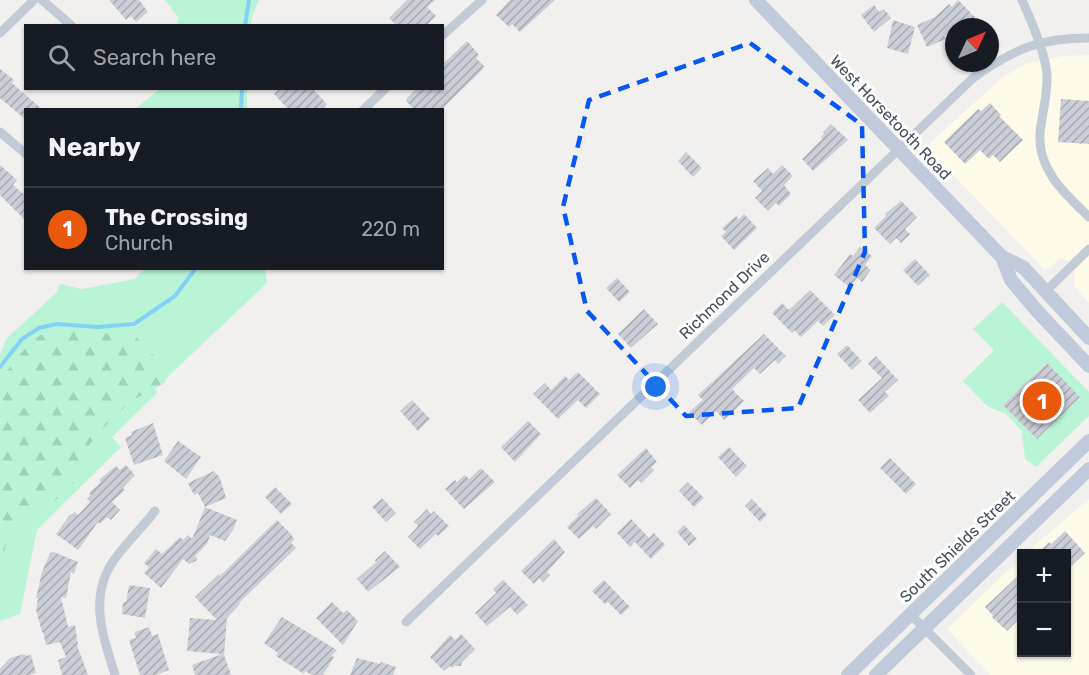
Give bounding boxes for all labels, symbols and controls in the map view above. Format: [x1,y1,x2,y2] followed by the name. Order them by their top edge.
[945,18,999,72] north arrow
[24,24,444,90] search box
[45,41,78,74] icon: search
[93,44,216,71] text: Search here
[826,51,955,184] street label: West Horsetooth Road
[48,132,141,163] text: Nearby
[105,204,248,231] text: The Crossing
[63,217,72,241] text: 1
[361,217,420,241] text: 220 m
[105,231,173,255] text: Church
[675,248,773,343] street label: Richmond Drive
[641,372,670,401] your location
[1022,378,1062,424] pin: 1
[896,486,1019,606] street label: South Shields Street
[1017,549,1071,657] map controls
[1017,549,1071,603] button: +
[1017,603,1071,657] button: −

